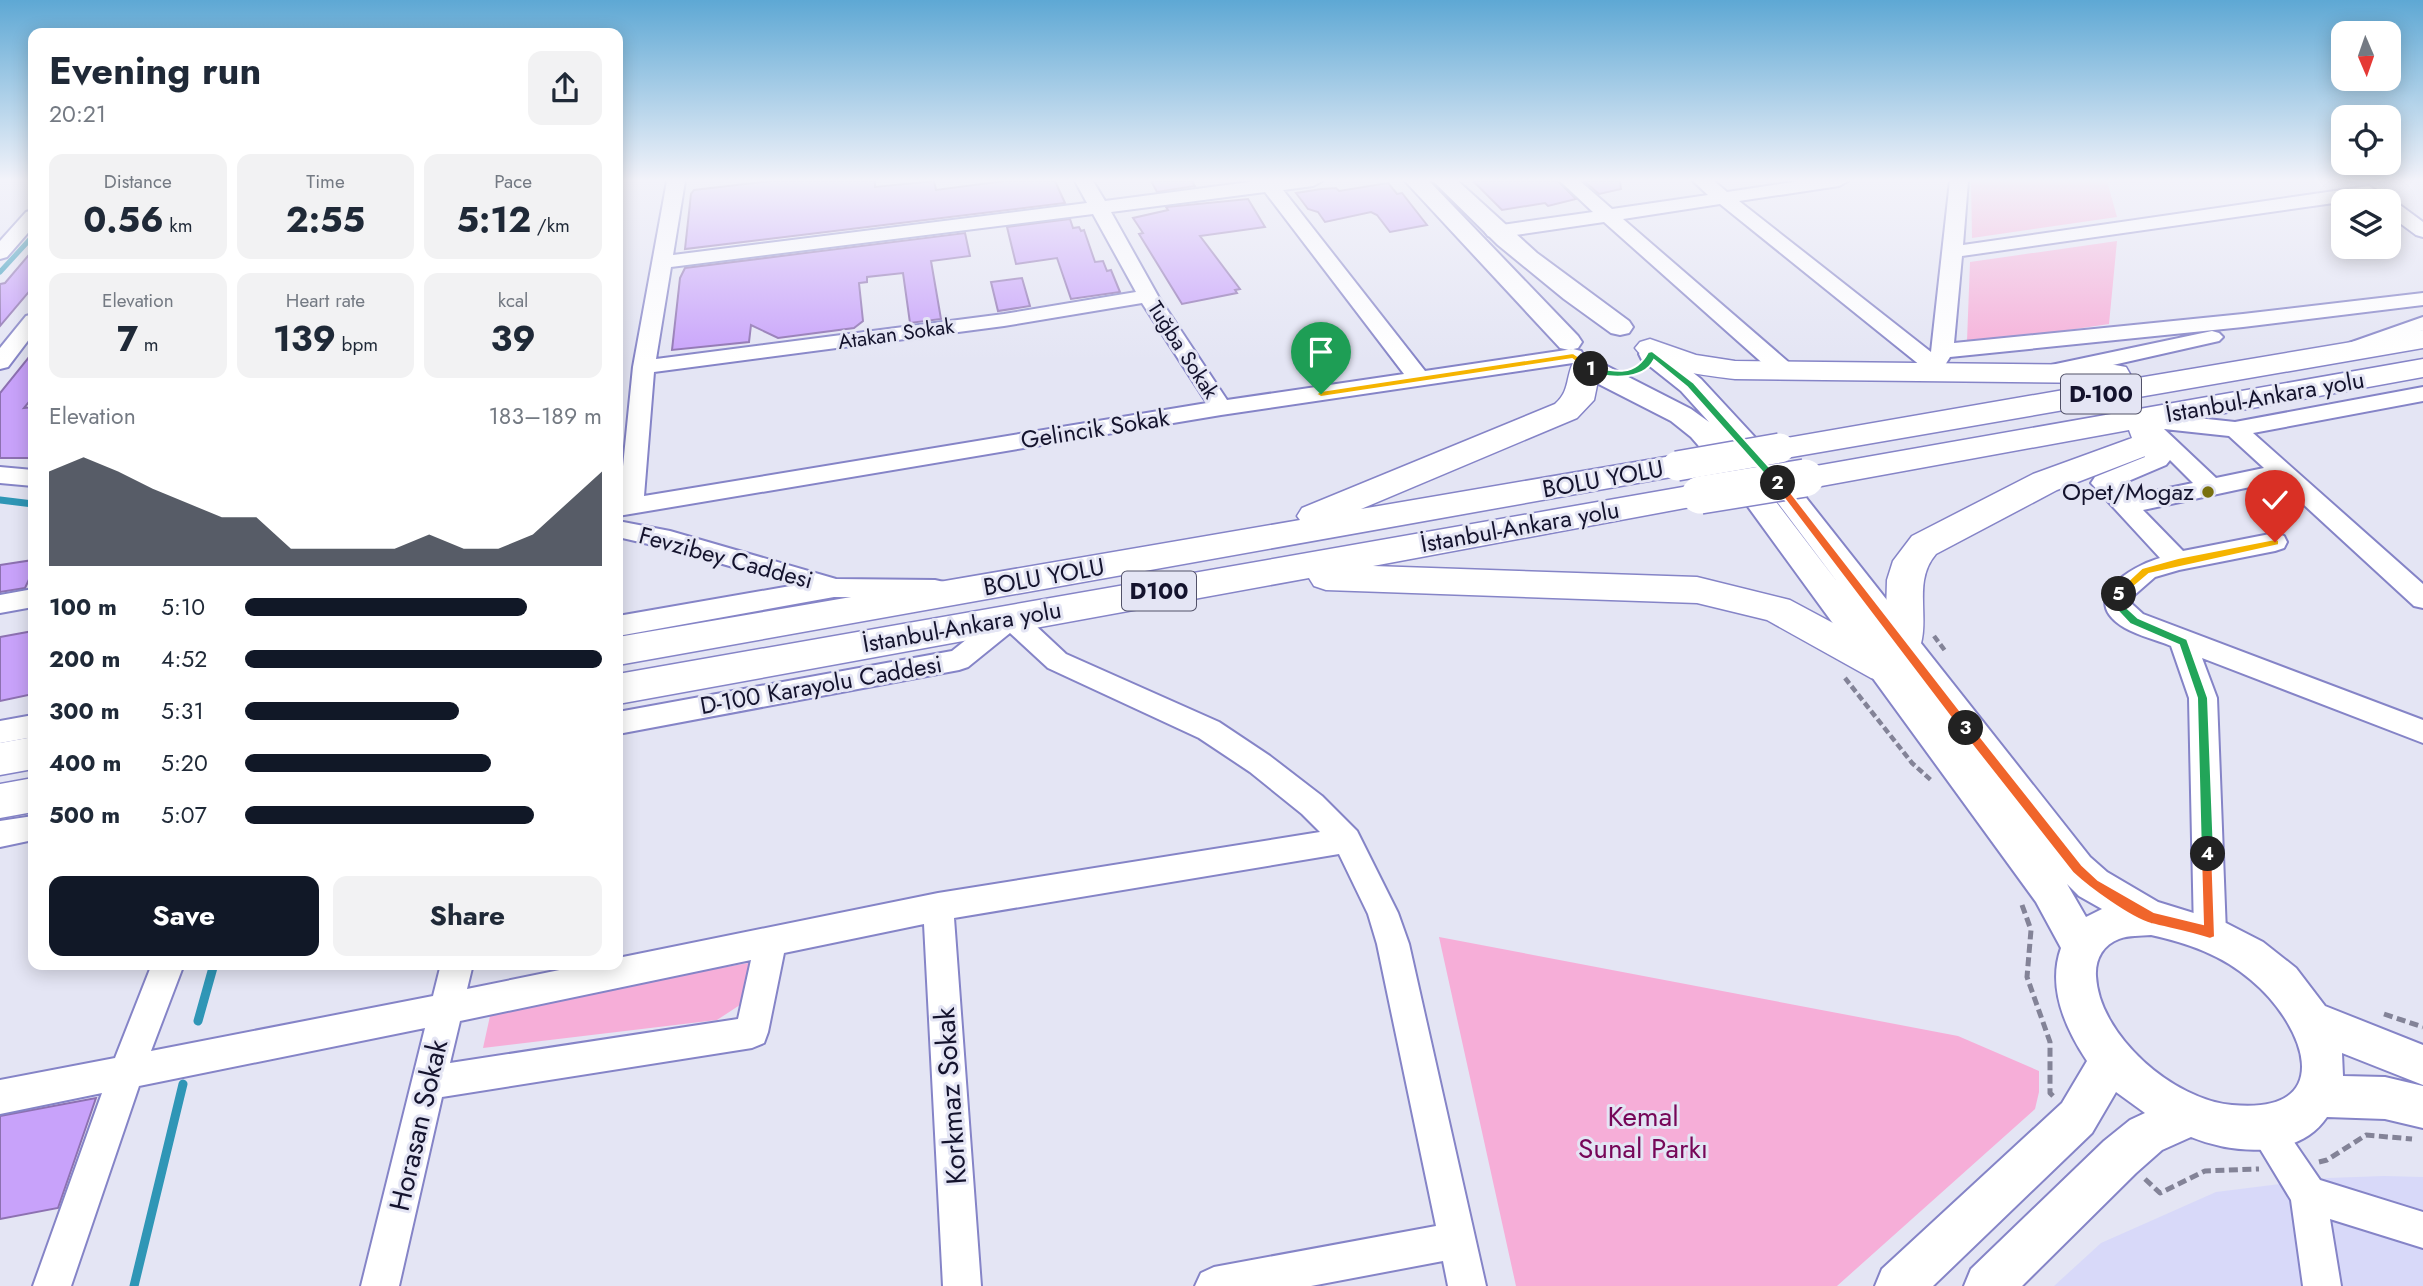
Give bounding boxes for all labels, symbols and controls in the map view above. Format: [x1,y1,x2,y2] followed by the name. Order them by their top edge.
[2331,21,2401,91] north arrow
[2331,21,2401,259] map controls
[49,43,261,98] text: Evening run
[528,51,602,125] button: share
[49,97,106,131] text: 20:21
[2331,105,2401,175] button: locate
[104,168,172,195] text: Distance
[306,168,345,195] text: Time
[494,168,532,195] text: Pace
[2331,189,2401,259] button: layers
[83,195,164,245] text: 0.56
[286,195,365,245] text: 2:55
[457,195,531,245] text: 5:12
[164,212,192,239] text: km
[531,212,570,239] text: /km
[102,287,174,314] text: Elevation
[286,287,365,314] text: Heart rate
[498,287,529,314] text: kcal
[1140,295,1226,405] street label: Tuğba Sokak
[836,311,957,357] street label: Atakan Sokak
[117,314,138,364] text: 7
[273,314,336,364] text: 139
[491,314,536,364] text: 39
[1291,322,1351,394] pin
[138,331,159,358] text: m
[336,331,378,358] text: bpm
[1302,333,1340,371] icon: arrive
[1574,352,1608,386] pin: 1
[1586,355,1595,382] text: 1
[2163,362,2367,431] street label: İstanbul-Ankara yolu
[2061,374,2141,414] road number: D-100
[49,399,136,433] text: Elevation
[489,399,602,433] text: 183–189 m
[1018,399,1172,458] street label: Gelincik Sokak
[1540,451,1666,506] street label: BOLU YOLU
[1760,466,1796,500] pin: 2
[1771,469,1784,496] text: 2
[2245,470,2305,542] pin
[2062,474,2194,509] place label: Opet/Mogaz
[2256,481,2294,519] icon: check
[2200,484,2216,500] marker: Opet/Mogaz
[1418,492,1622,561] street label: İstanbul-Ankara yolu
[635,517,817,598] street label: Fevzibey Caddesi
[981,549,1107,604] street label: BOLU YOLU
[1122,572,1196,610] road number: D100
[2102,576,2136,612] pin: 5
[2112,580,2125,607] text: 5
[49,590,117,624] text: 100 m
[161,590,205,624] text: 5:10
[860,592,1064,661] street label: İstanbul-Ankara yolu
[49,642,120,676] text: 200 m
[161,642,207,676] text: 4:52
[697,646,945,723] street label: D-100 Karayolu Caddesi
[49,694,120,728] text: 300 m
[161,694,204,728] text: 5:31
[1948,710,1983,746] pin: 3
[1960,714,1971,741] text: 3
[49,746,121,780] text: 400 m
[161,746,208,780] text: 5:20
[49,798,120,832] text: 500 m
[161,798,207,832] text: 5:07
[2190,836,2226,872] pin: 4
[2201,840,2214,867] text: 4
[49,876,319,956] button: Save
[333,876,602,956] button: Share
[924,1005,977,1186] street label: Korkmaz Sokak
[379,1035,458,1215] street label: Horasan Sokak
[1578,1096,1708,1169] park label: Kemal Sunal Parkı

